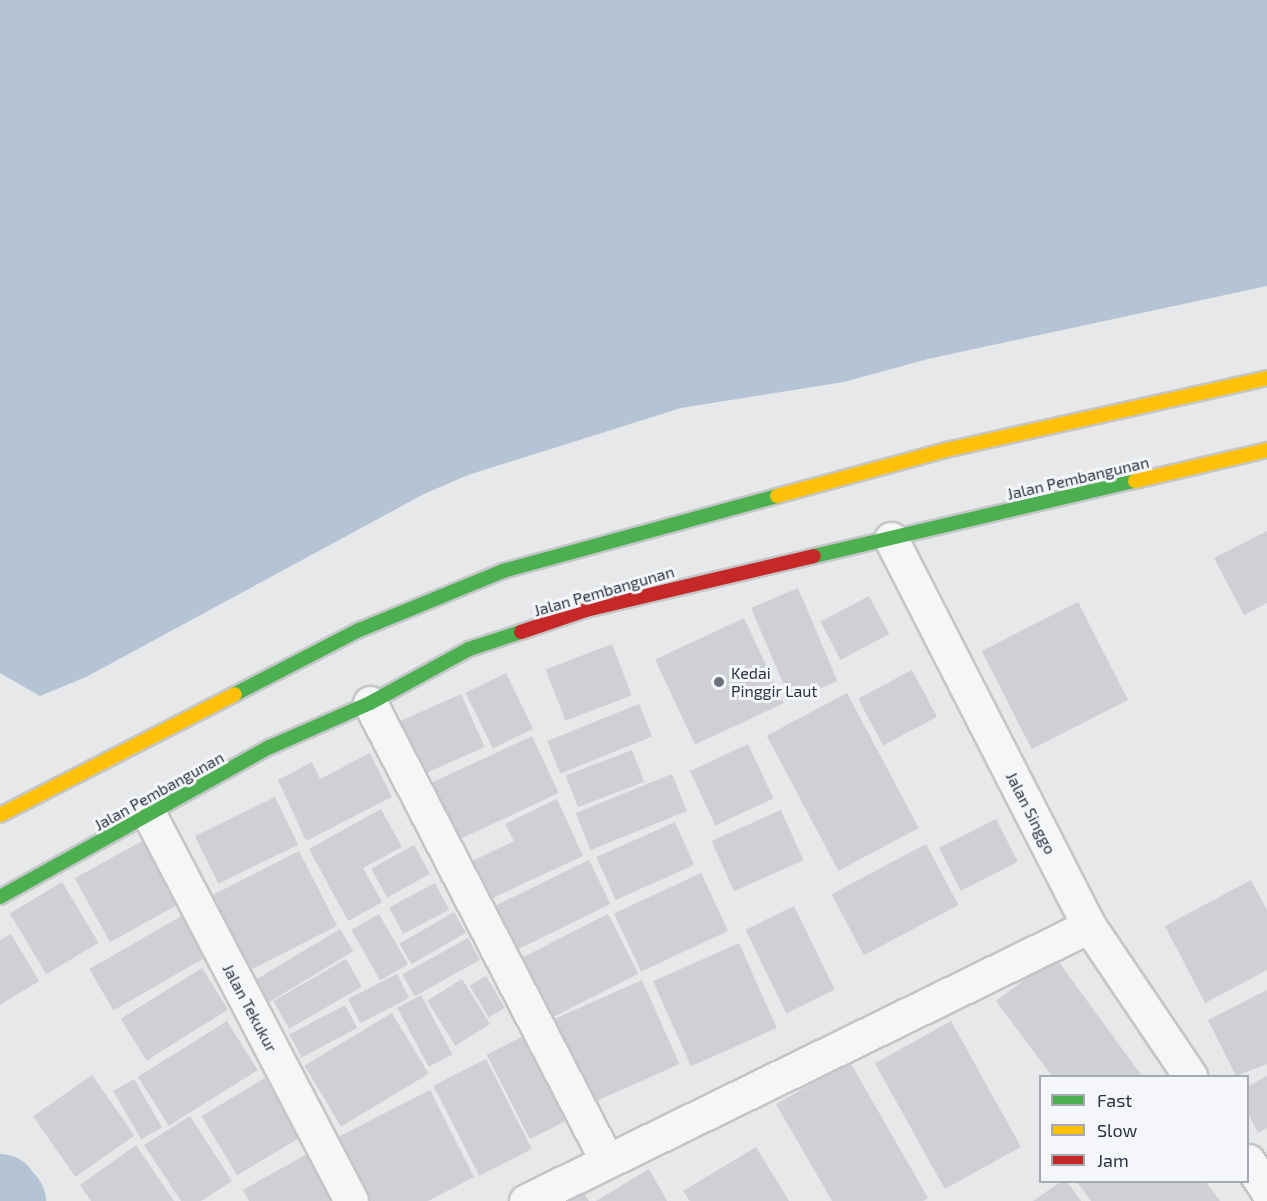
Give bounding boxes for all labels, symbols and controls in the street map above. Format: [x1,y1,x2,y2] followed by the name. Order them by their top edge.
[1005,452,1151,504] street label: Jalan Pembangunan
[532,562,676,620] street label: Jalan Pembangunan
[731,663,818,701] place label: Kedai Pinggir Laut
[712,675,726,689] marker: Kedai Pinggir Laut
[91,747,227,835] street label: Jalan Pembangunan
[1002,769,1060,857] street label: Jalan Singgo
[219,960,281,1056] street label: Jalan Tekukur
[1039,1075,1249,1183] legend
[1097,1089,1132,1111] text: Fast
[1097,1119,1137,1141] text: Slow
[1097,1149,1129,1171] text: Jam

